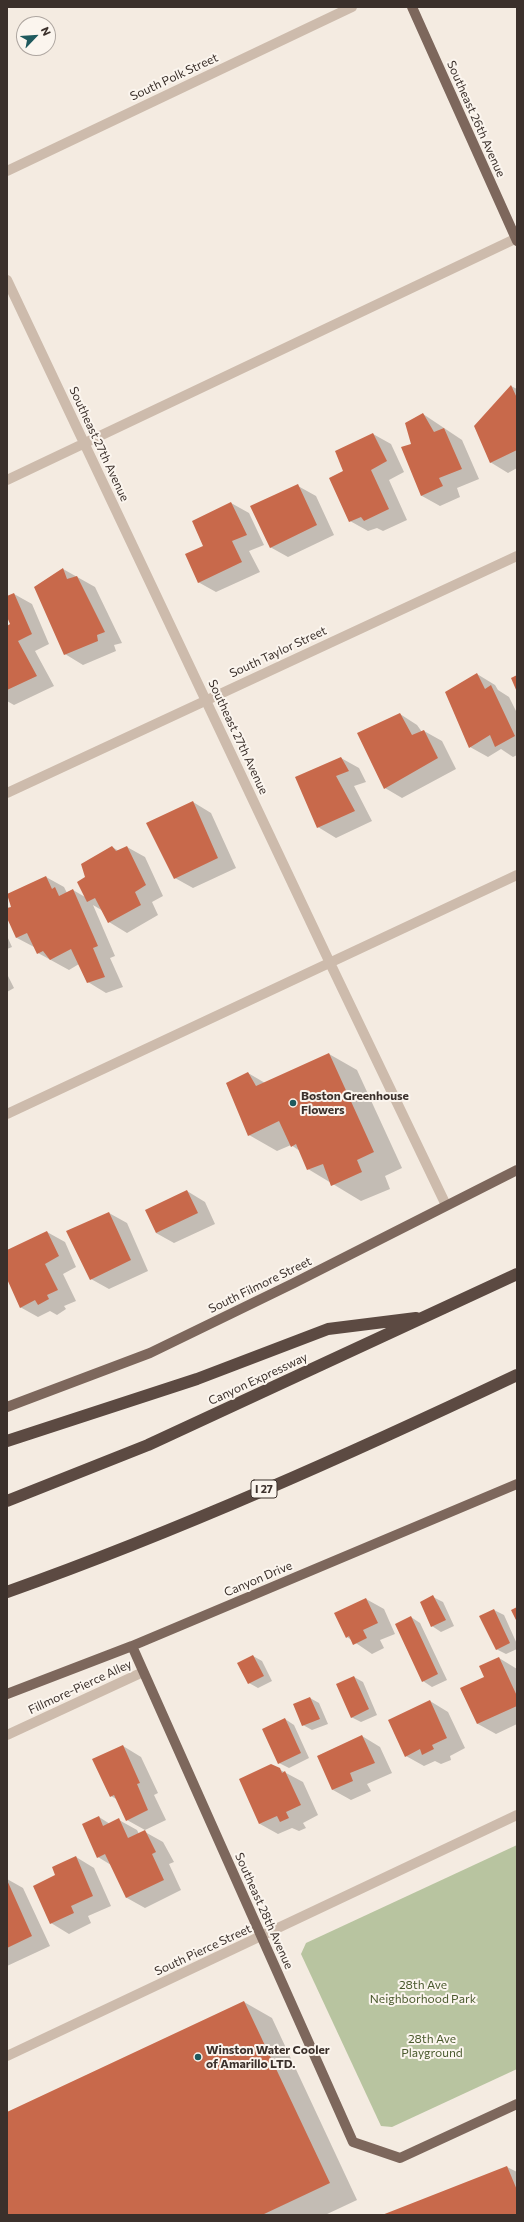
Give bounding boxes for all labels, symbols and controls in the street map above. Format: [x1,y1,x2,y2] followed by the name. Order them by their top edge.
[16,16,56,56] north arrow
[39,25,54,38] text: N
[128,50,220,104] street label: South Polk Street
[444,59,508,179] street label: Southeast 26th Avenue
[66,384,132,504] street label: Southeast 27th Avenue
[227,623,329,681] street label: South Taylor Street
[205,677,271,797] street label: Southeast 27th Avenue
[301,1089,409,1117] place label: Boston Greenhouse Flowers
[288,1098,298,1108] marker: Boston Greenhouse Flowers
[206,1254,314,1316] street label: South Filmore Street
[206,1350,310,1408] street label: Canyon Expressway
[251,1480,277,1498] road number: I 27
[222,1558,294,1600] street label: Canyon Drive
[26,1657,134,1717] street label: Fillmore-Pierce Alley
[232,1851,296,1971] street label: Southeast 28th Avenue
[152,1921,254,1979] street label: South Pierce Street
[370,1978,476,2006] park label: 28th Ave Neighborhood Park
[401,2032,463,2060] park label: 28th Ave Playground
[206,2043,330,2071] place label: Winston Water Cooler of Amarillo LTD.
[193,2052,203,2062] marker: Winston Water Cooler of Amarillo LTD.

